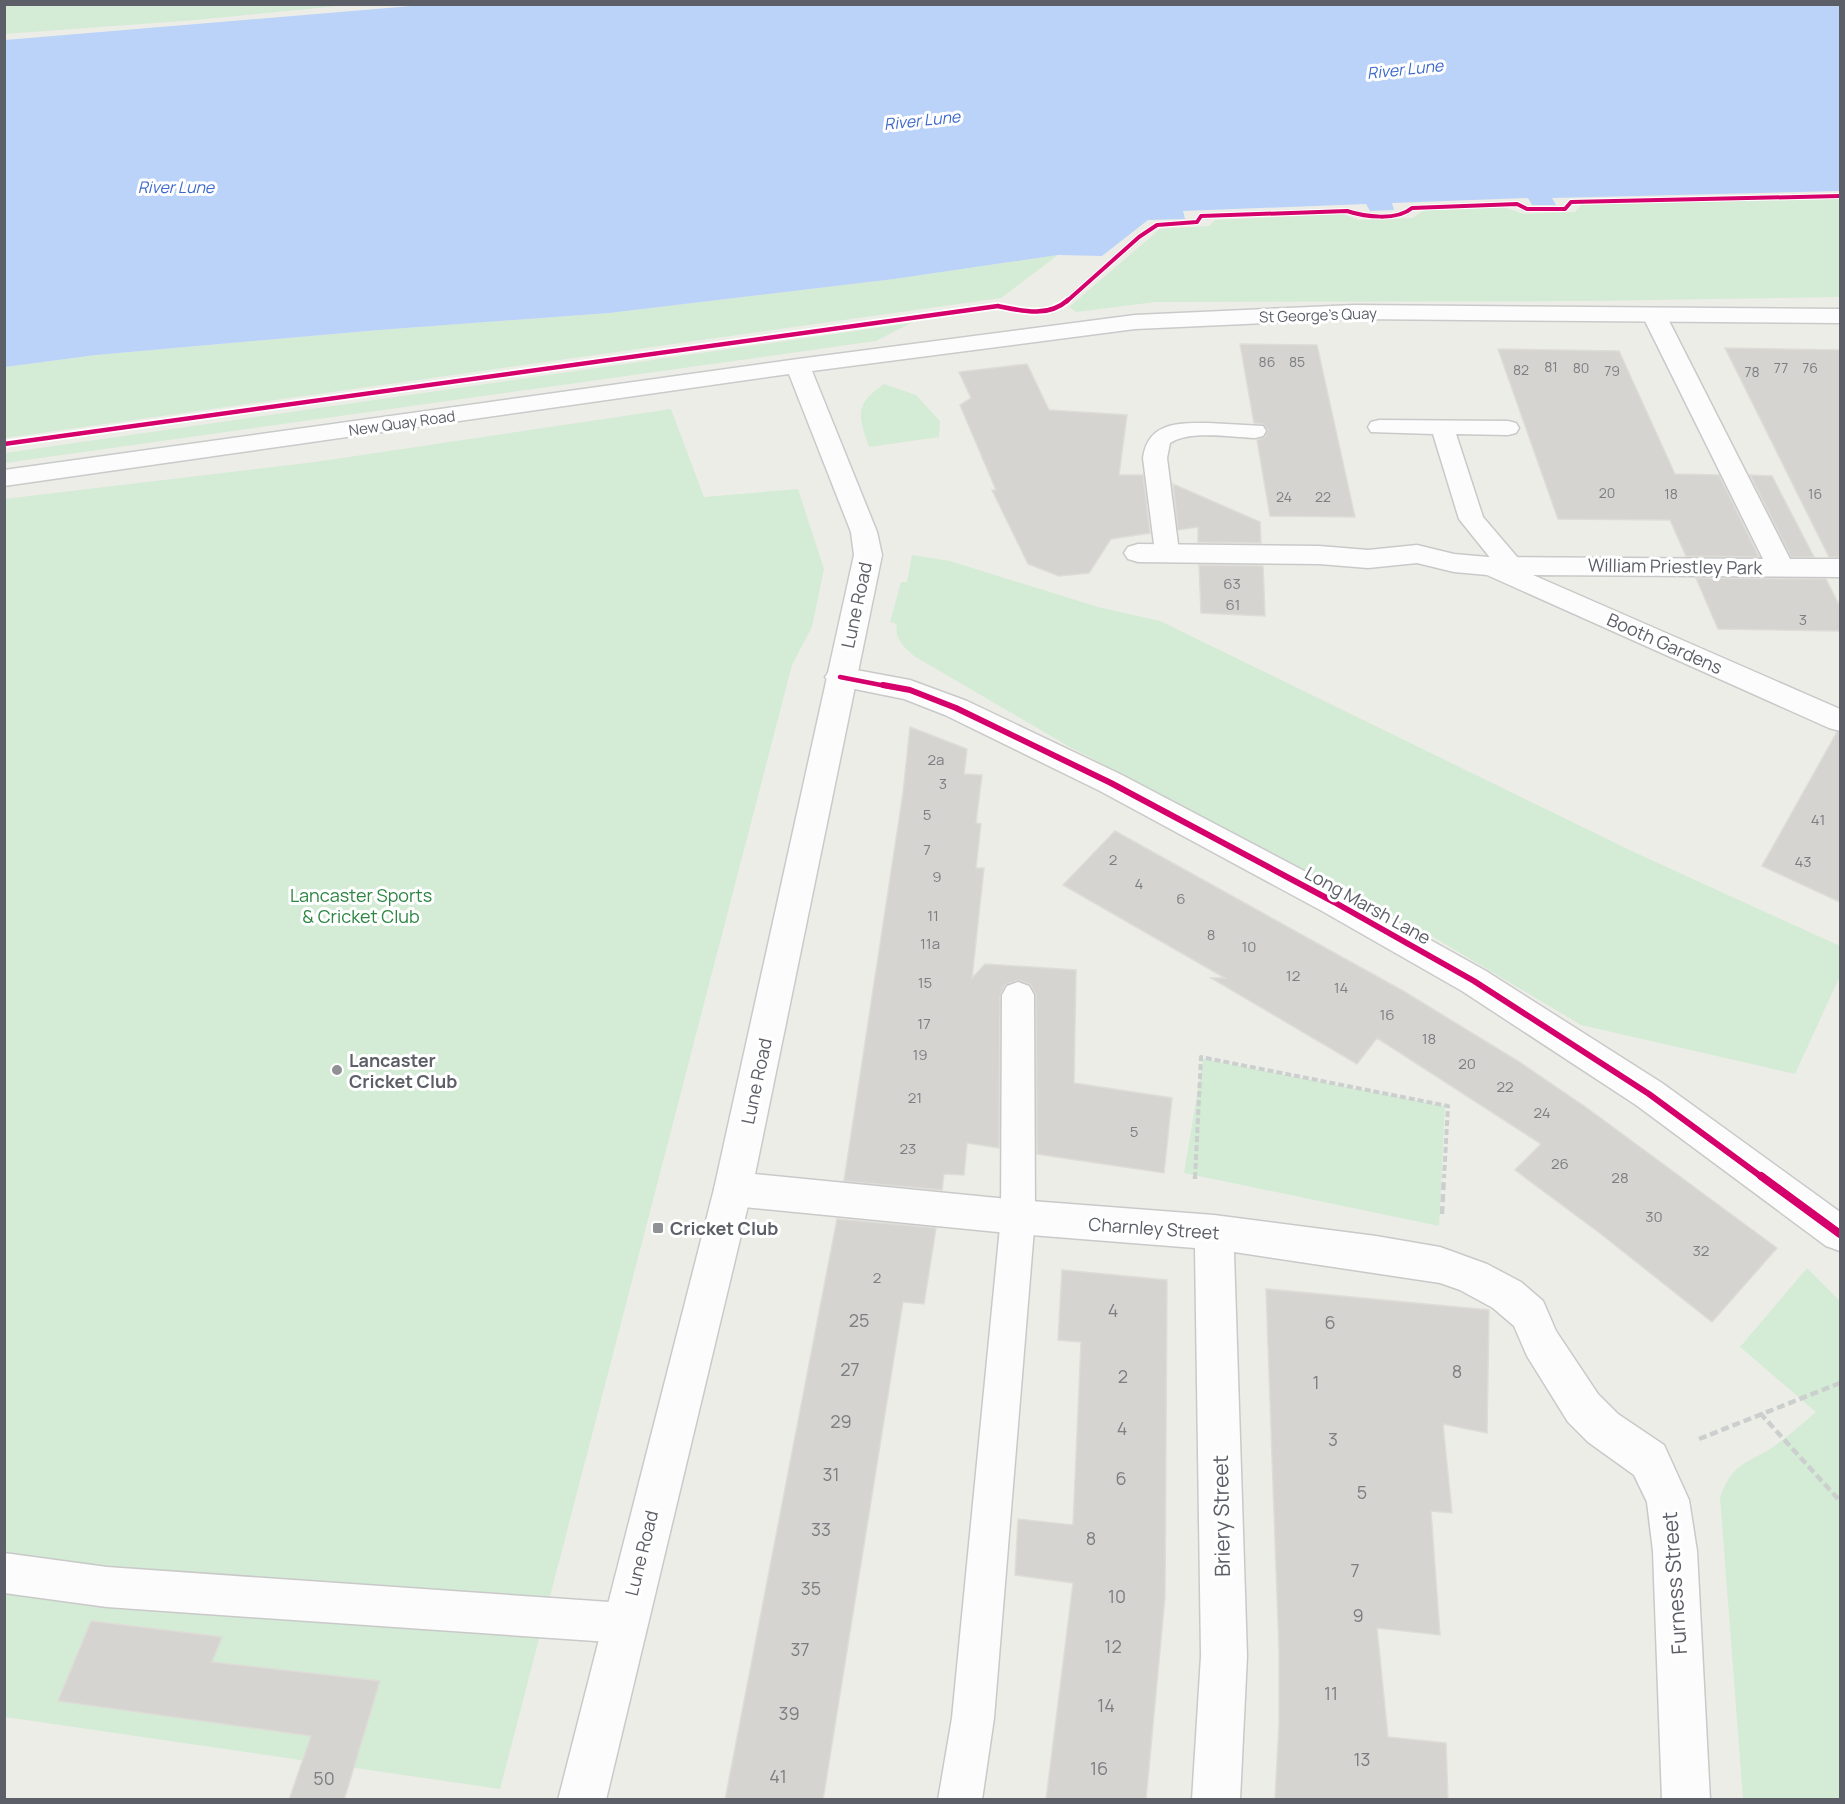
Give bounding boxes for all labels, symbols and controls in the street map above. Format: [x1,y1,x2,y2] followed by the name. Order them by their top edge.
[1366,54,1446,84] water label: River Lune
[883,105,963,135] water label: River Lune
[138,176,216,198] water label: River Lune
[1259,302,1377,328] street label: St George's Quay
[1259,352,1275,371] house number: 86
[1289,352,1305,371] house number: 85
[1544,357,1558,376] house number: 81
[1573,358,1589,377] house number: 80
[1774,358,1788,377] house number: 77
[1802,358,1818,377] house number: 76
[1513,360,1529,379] house number: 82
[1604,361,1620,380] house number: 79
[1744,362,1760,381] house number: 78
[347,405,457,441] street label: New Quay Road
[1599,483,1615,502] house number: 20
[1664,484,1678,503] house number: 18
[1808,484,1822,503] house number: 16
[1276,487,1292,506] house number: 24
[1315,487,1331,506] house number: 22
[1588,552,1763,580] street label: William Priestley Park
[835,560,877,650] street label: Lune Road
[1223,573,1241,594] house number: 63
[1226,594,1240,615] house number: 61
[1604,607,1726,679] street label: Booth Gardens
[1799,609,1807,630] house number: 3
[928,749,944,770] house number: 2a
[939,773,947,794] house number: 3
[923,804,931,825] house number: 5
[1811,809,1825,830] house number: 41
[923,839,931,860] house number: 7
[1109,849,1117,870] house number: 2
[1794,851,1812,872] house number: 43
[1301,861,1435,949] street label: Long Marsh Lane
[932,866,942,887] house number: 9
[1135,873,1144,894] house number: 4
[290,883,432,928] park label: Lancaster Sports & Cricket Club
[1176,888,1186,909] house number: 6
[927,905,939,926] house number: 11
[1207,924,1215,945] house number: 8
[920,933,940,954] house number: 11a
[1242,936,1257,957] house number: 10
[1286,965,1300,986] house number: 12
[918,972,932,993] house number: 15
[1334,977,1348,998] house number: 14
[1379,1004,1395,1025] house number: 16
[917,1013,931,1034] house number: 17
[1422,1028,1436,1049] house number: 18
[735,1036,777,1126] street label: Lune Road
[912,1044,928,1065] house number: 19
[349,1048,457,1093] place label: Lancaster Cricket Club
[1458,1053,1476,1074] house number: 20
[330,1063,344,1077] marker: Lancaster Cricket Club
[1496,1076,1514,1097] house number: 22
[908,1087,922,1108] house number: 21
[1533,1102,1551,1123] house number: 24
[1130,1121,1138,1142] house number: 5
[900,1138,916,1159] house number: 23
[1551,1153,1569,1174] house number: 26
[1611,1167,1629,1188] house number: 28
[1645,1206,1663,1227] house number: 30
[1088,1211,1220,1245] street label: Charnley Street
[670,1216,778,1240] place label: Cricket Club
[651,1221,665,1235] marker: Cricket Club
[1693,1240,1709,1261] house number: 32
[873,1267,881,1288] house number: 2
[1108,1298,1118,1322] house number: 4
[849,1308,869,1332] house number: 25
[1324,1310,1336,1334] house number: 6
[840,1357,860,1381] house number: 27
[1452,1359,1462,1383] house number: 8
[1118,1364,1128,1388] house number: 2
[1312,1370,1320,1394] house number: 1
[830,1409,852,1433] house number: 29
[1117,1416,1127,1440] house number: 4
[1328,1427,1338,1451] house number: 3
[1206,1455,1236,1577] street label: Briery Street
[823,1462,839,1486] house number: 31
[1115,1466,1127,1490] house number: 6
[1357,1480,1367,1504] house number: 5
[619,1508,663,1598] street label: Lune Road
[1655,1511,1693,1655] street label: Furness Street
[811,1517,831,1541] house number: 33
[1086,1526,1096,1550] house number: 8
[1350,1558,1360,1582] house number: 7
[801,1576,821,1600] house number: 35
[1108,1584,1126,1608] house number: 10
[1352,1603,1364,1627] house number: 9
[1104,1634,1122,1658] house number: 12
[791,1637,810,1661] house number: 37
[1324,1681,1338,1705] house number: 11
[1097,1693,1115,1717] house number: 14
[778,1701,800,1725] house number: 39
[1354,1747,1370,1771] house number: 13
[1090,1756,1108,1780] house number: 16
[769,1764,787,1788] house number: 41
[313,1766,335,1790] house number: 50

